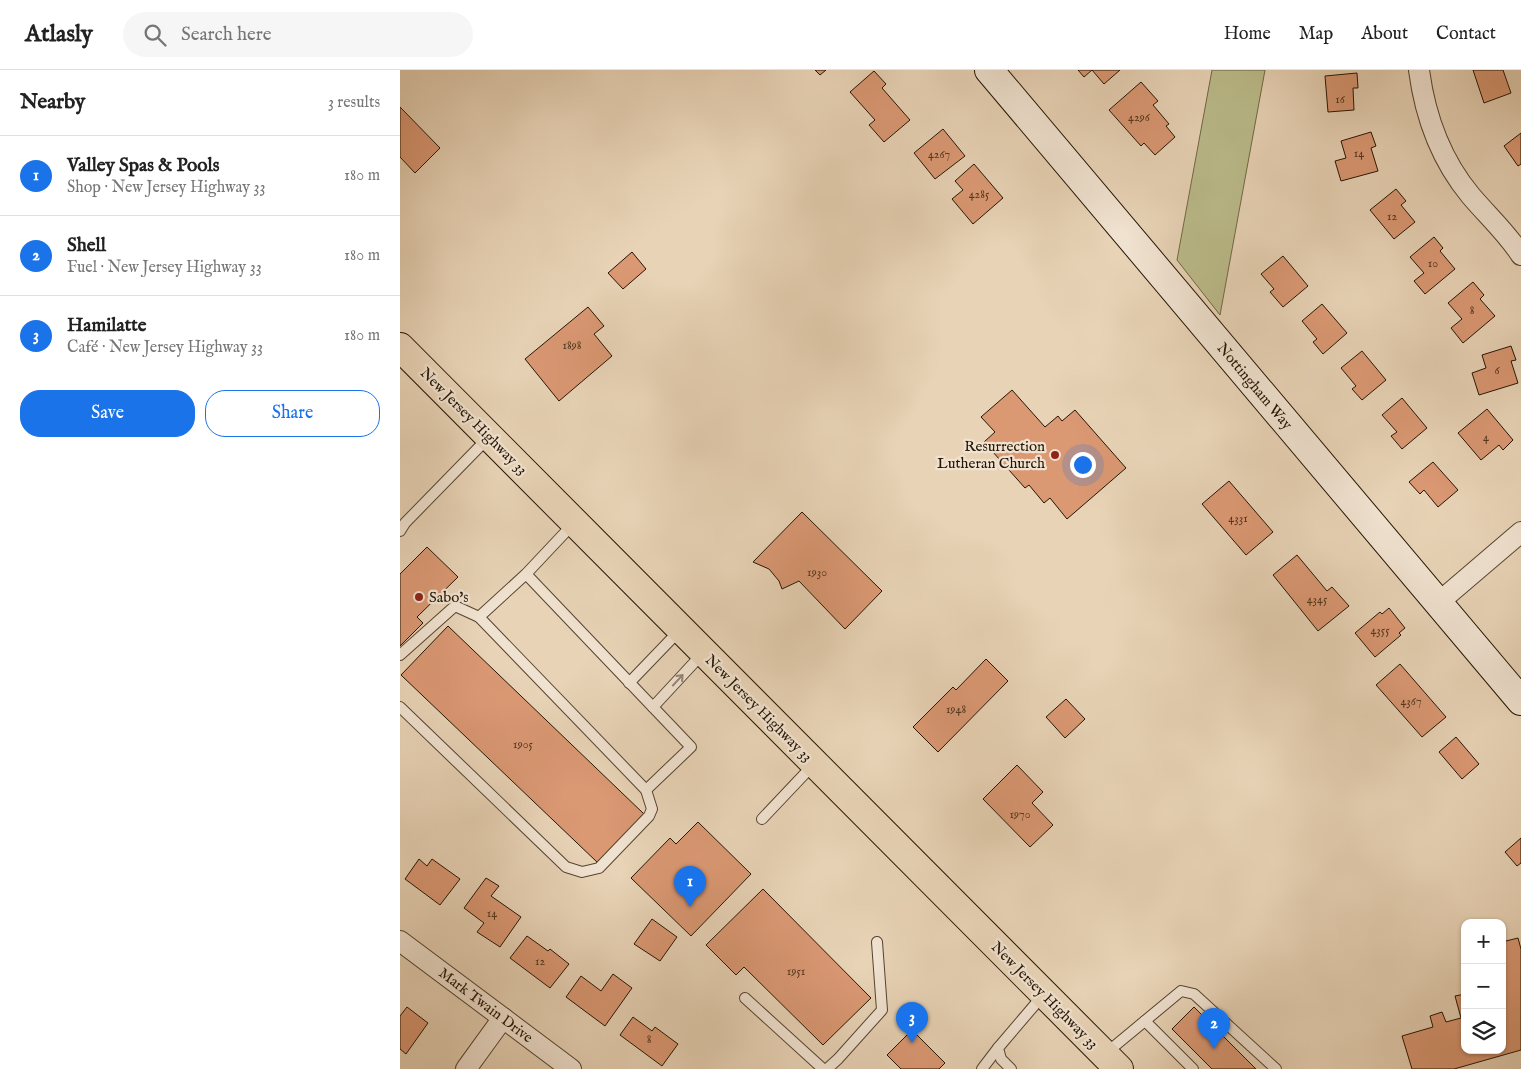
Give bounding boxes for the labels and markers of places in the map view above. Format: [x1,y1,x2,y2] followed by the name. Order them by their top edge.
[937,437,1045,473] place label: Resurrection Lutheran Church
[1049,449,1061,461] marker: Resurrection Lutheran Church
[429,588,469,607] place label: Sabo's
[413,591,425,603] marker: Sabo's
[674,866,706,907] pin: 1
[896,1002,928,1043] pin: 3
[1198,1008,1230,1049] pin: 2

